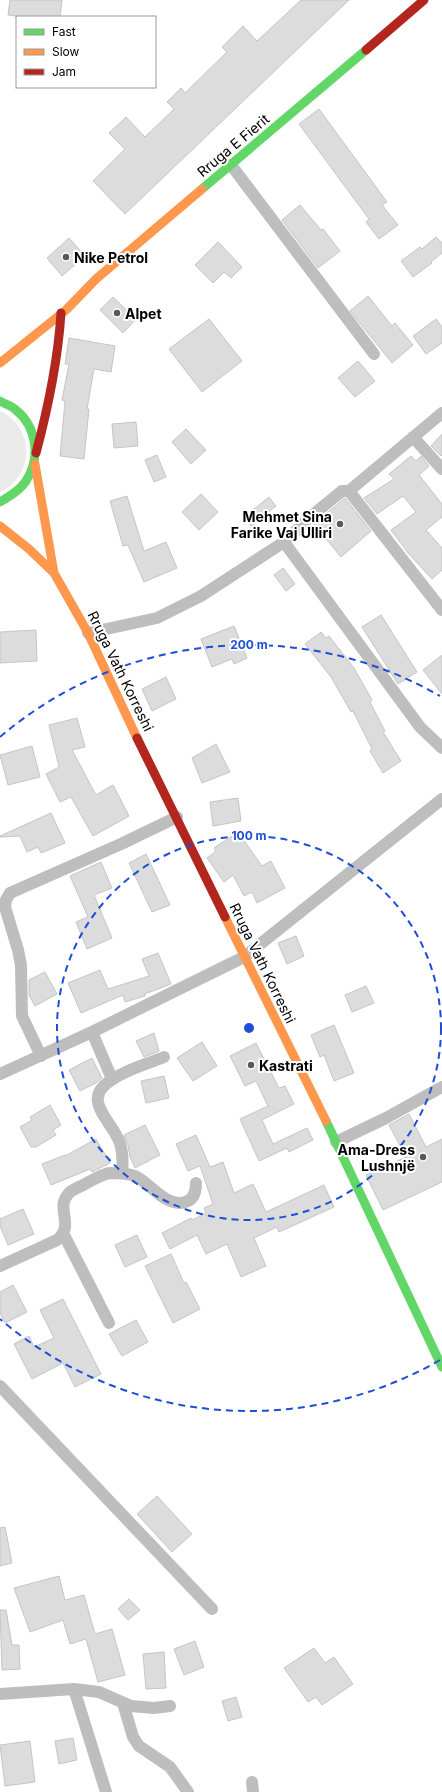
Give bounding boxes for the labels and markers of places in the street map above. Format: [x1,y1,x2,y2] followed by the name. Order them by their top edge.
[74,249,148,266] place label: Nike Petrol
[61,252,71,262] marker: Nike Petrol
[125,305,162,322] place label: Alpet
[112,308,122,318] marker: Alpet
[231,508,332,541] place label: Mehmet Sina Farike Vaj Ulliri
[335,519,345,529] marker: Mehmet Sina Farike Vaj Ulliri
[242,1021,256,1035] centre of rings
[259,1057,313,1074] place label: Kastrati
[246,1060,256,1070] marker: Kastrati
[338,1141,415,1174] place label: Ama-Dress Lushnjë
[418,1152,428,1162] marker: Ama-Dress Lushnjë

